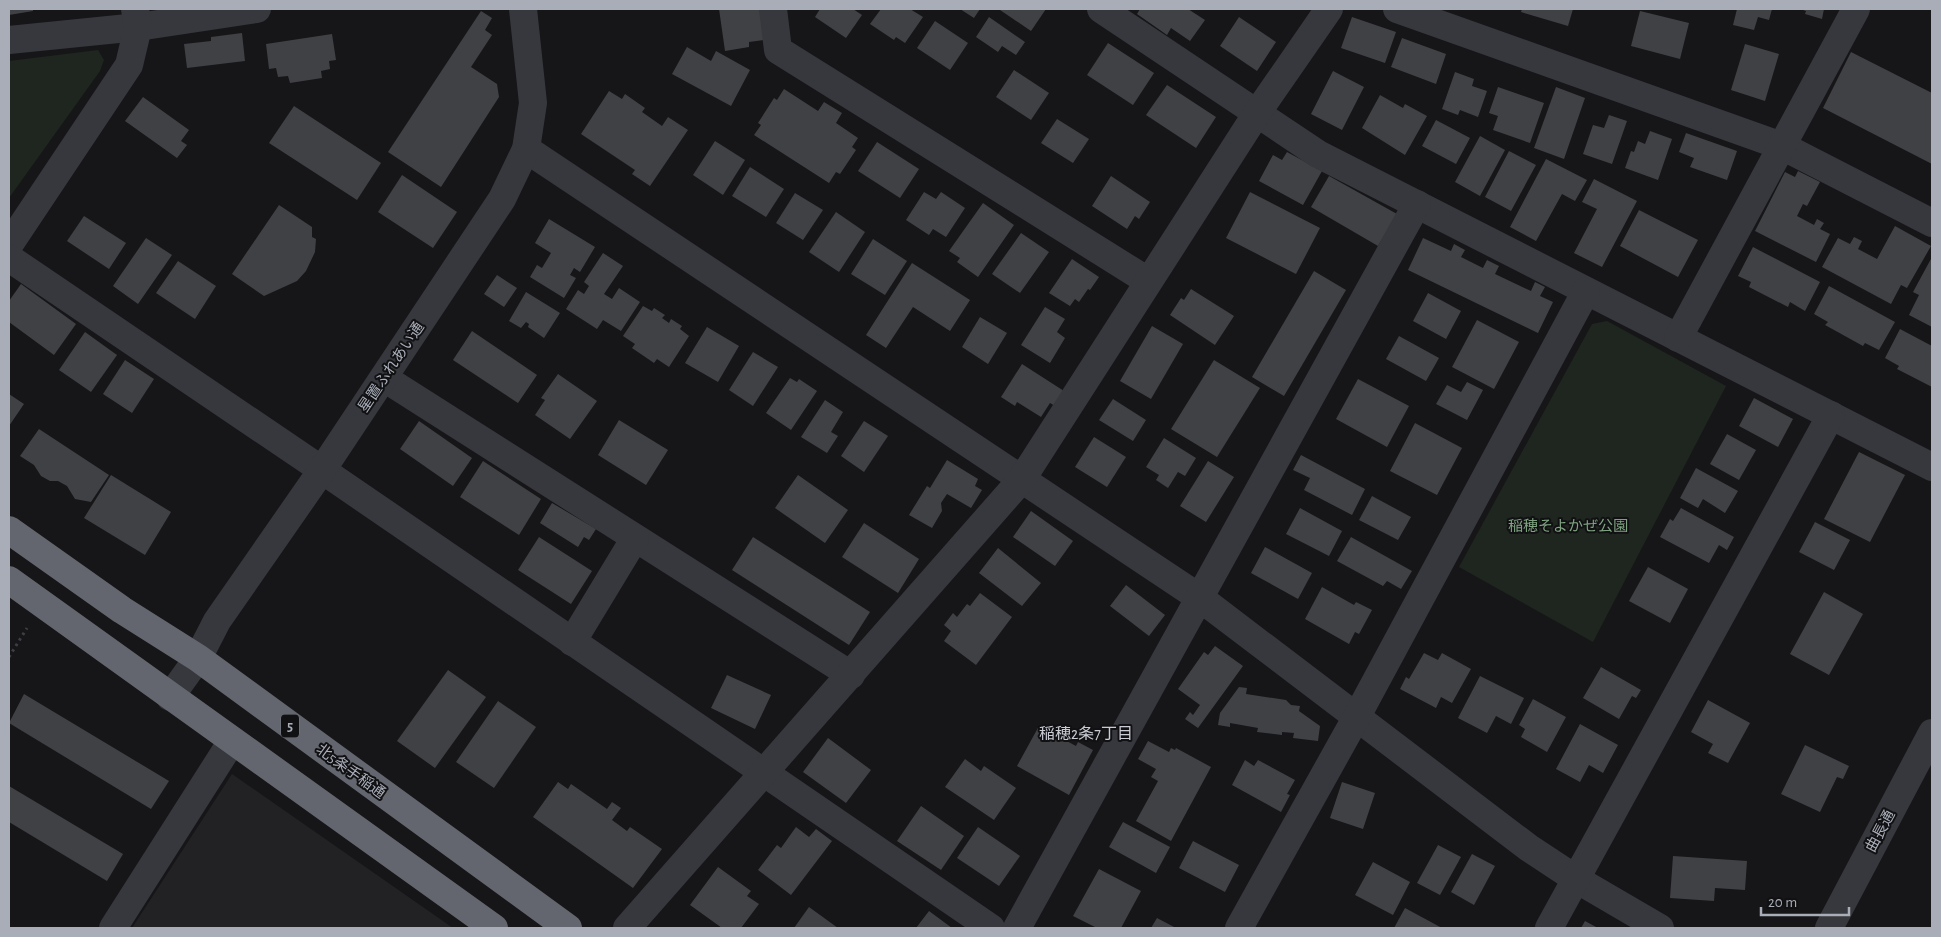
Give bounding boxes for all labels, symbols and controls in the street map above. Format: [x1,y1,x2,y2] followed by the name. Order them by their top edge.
[355,319,427,415] street label: 星置ふれあい通
[1508,518,1628,534] park label: 稲穂そよかぜ公園
[281,714,299,738] road number: 5
[1039,725,1133,742] district label: 稲穂2条7丁目
[313,740,389,801] street label: 北5条手稲通
[1862,807,1898,855] street label: 曲長通
[1761,884,1848,916] scale bar
[1768,895,1797,910] text: 20 m

